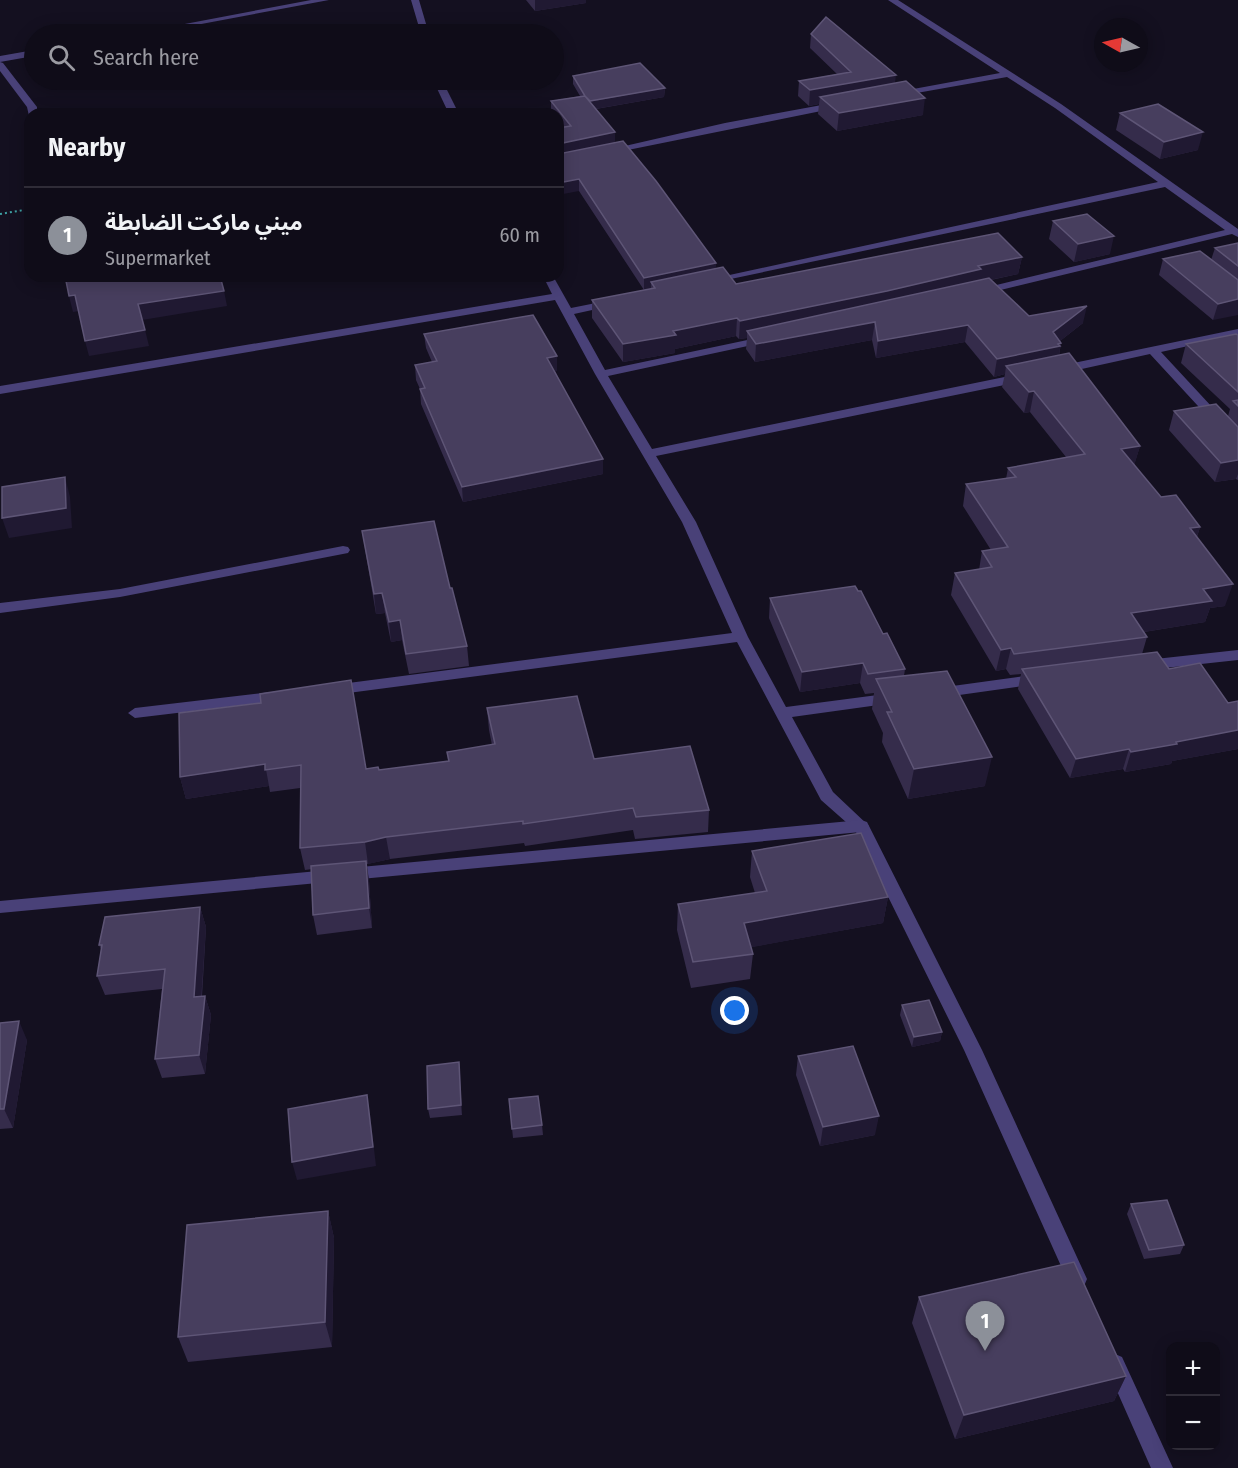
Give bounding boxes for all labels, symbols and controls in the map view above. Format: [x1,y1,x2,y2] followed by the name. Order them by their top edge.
[1094,18,1148,72] north arrow
[24,24,564,90] search box
[45,41,78,74] icon: search
[93,44,199,71] text: Search here
[48,132,125,163] text: Nearby
[105,209,303,236] text: ميني ماركت الضابطة
[63,223,72,247] text: 1
[500,223,540,247] text: 60 m
[105,246,211,270] text: Supermarket
[720,996,749,1025] your location
[966,1302,1004,1351] pin: 1
[1166,1342,1220,1450] map controls
[1166,1342,1220,1396] button: +
[1166,1396,1220,1450] button: −

